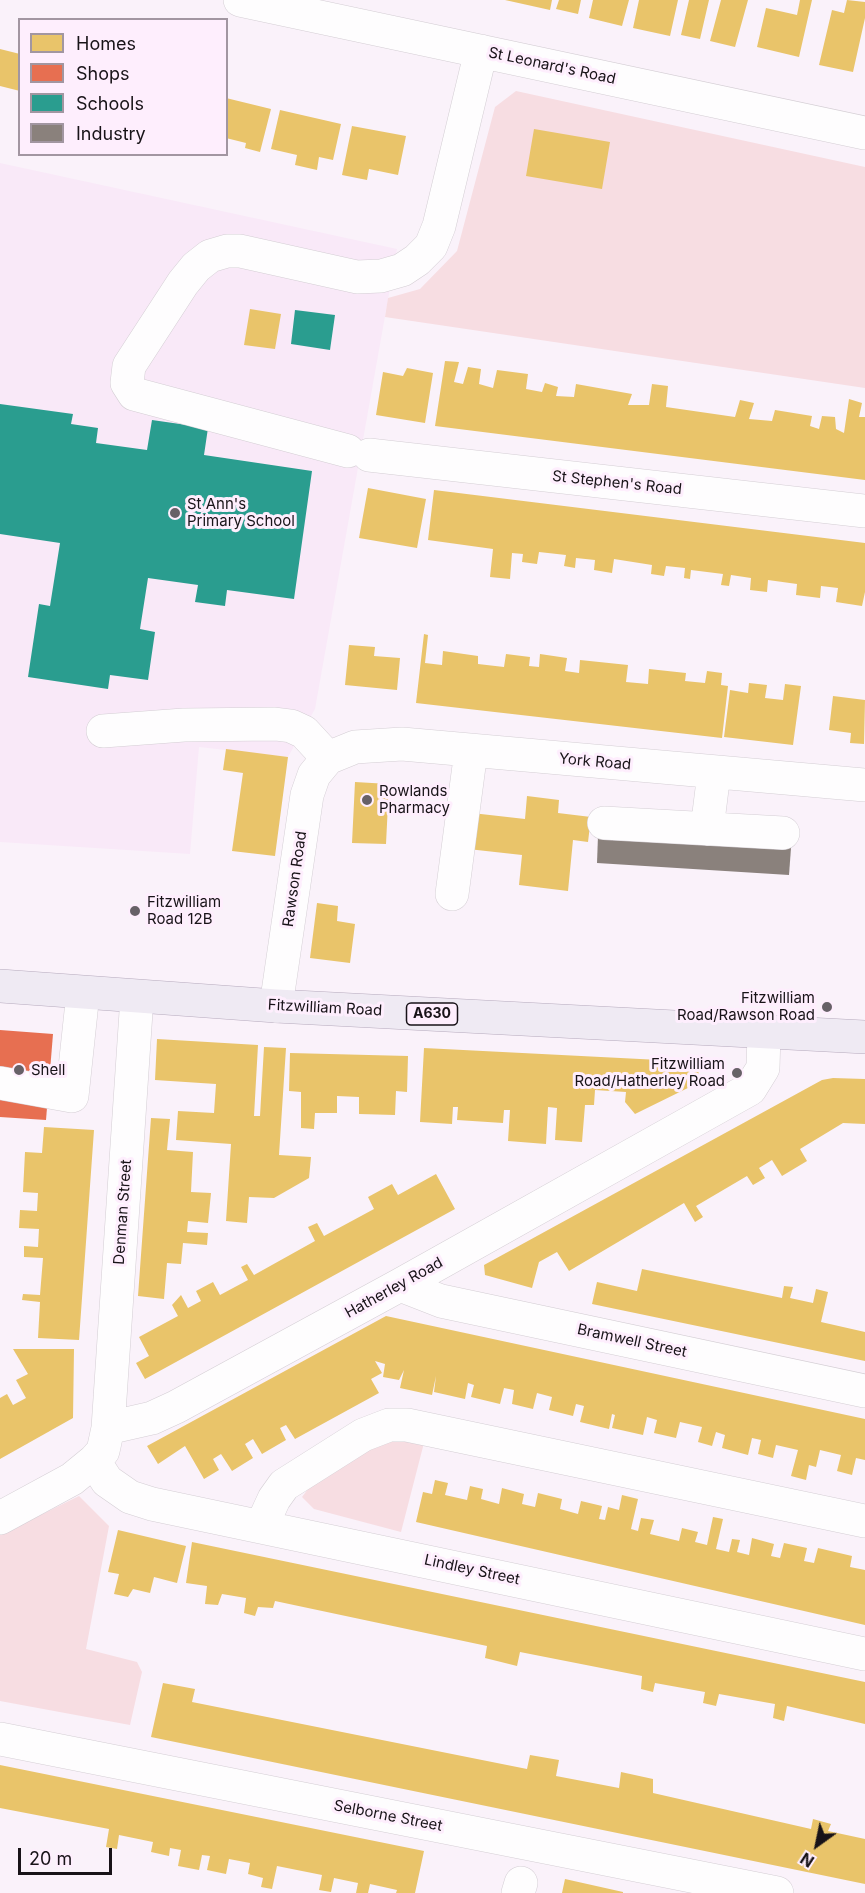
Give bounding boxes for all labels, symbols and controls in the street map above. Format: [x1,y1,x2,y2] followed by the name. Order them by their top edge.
[18,18,228,156] legend
[76,33,136,54] text: Homes
[487,44,617,88] street label: St Leonard's Road
[76,63,130,84] text: Shops
[76,93,144,114] text: Schools
[76,123,146,144] text: Industry
[551,467,683,499] street label: St Stephen's Road
[187,495,295,530] place label: St Ann's Primary School
[168,506,182,520] marker: St Ann's Primary School
[558,750,632,774] street label: York Road
[379,782,450,817] place label: Rowlands Pharmacy
[360,793,374,807] marker: Rowlands Pharmacy
[279,830,311,928] street label: Rawson Road
[147,893,221,928] place label: Fitzwilliam Road 12B
[128,904,142,918] marker: Fitzwilliam Road 12B
[677,989,815,1024] place label: Fitzwilliam Road/Rawson Road
[267,996,383,1020] street label: Fitzwilliam Road
[820,1000,834,1014] marker: Fitzwilliam Road/Rawson Road
[406,1003,458,1025] road number: A630
[575,1055,725,1090] place label: Fitzwilliam Road/Hatherley Road
[31,1061,66,1079] place label: Shell
[12,1063,26,1077] marker: Shell
[730,1066,744,1080] marker: Fitzwilliam Road/Hatherley Road
[110,1159,136,1265] street label: Denman Street
[342,1254,446,1322] street label: Hatherley Road
[576,1321,688,1361] street label: Bramwell Street
[423,1551,521,1589] street label: Lindley Street
[332,1797,444,1835] street label: Selborne Street
[787,1815,847,1875] north arrow
[21,1836,116,1874] scale bar
[29,1848,72,1869] text: 20 m
[797,1848,818,1872] text: N

